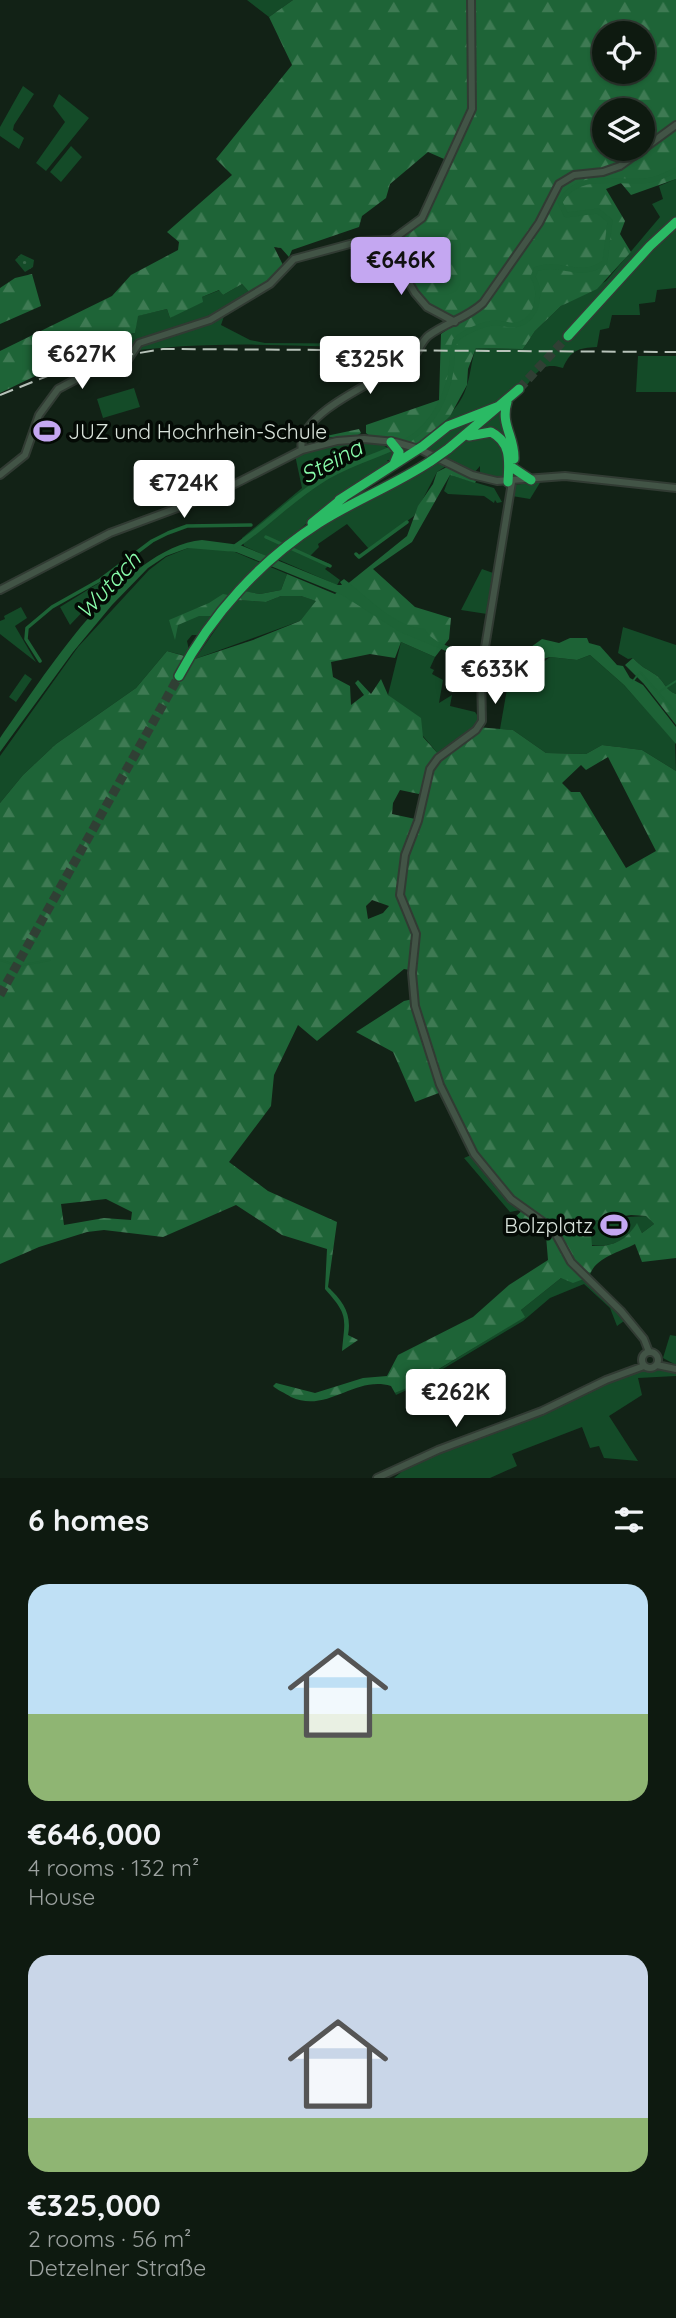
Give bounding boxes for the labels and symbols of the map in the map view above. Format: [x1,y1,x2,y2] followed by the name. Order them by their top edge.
[352,238,450,297] pin: €646K
[33,332,131,391] pin: €627K
[321,336,419,396] pin: €325K
[32,416,62,446] sports icon: JUZ und Hochrhein-Schule
[68,418,327,444] place label: JUZ und Hochrhein-Schule
[295,432,368,489] water label: Steina
[135,461,233,520] pin: €724K
[70,545,147,625] water label: Wutach
[446,646,544,706] pin: €633K
[599,1210,629,1240] sports icon: Bolzplatz
[504,1212,593,1238] place label: Bolzplatz
[407,1370,505,1429] pin: €262K

